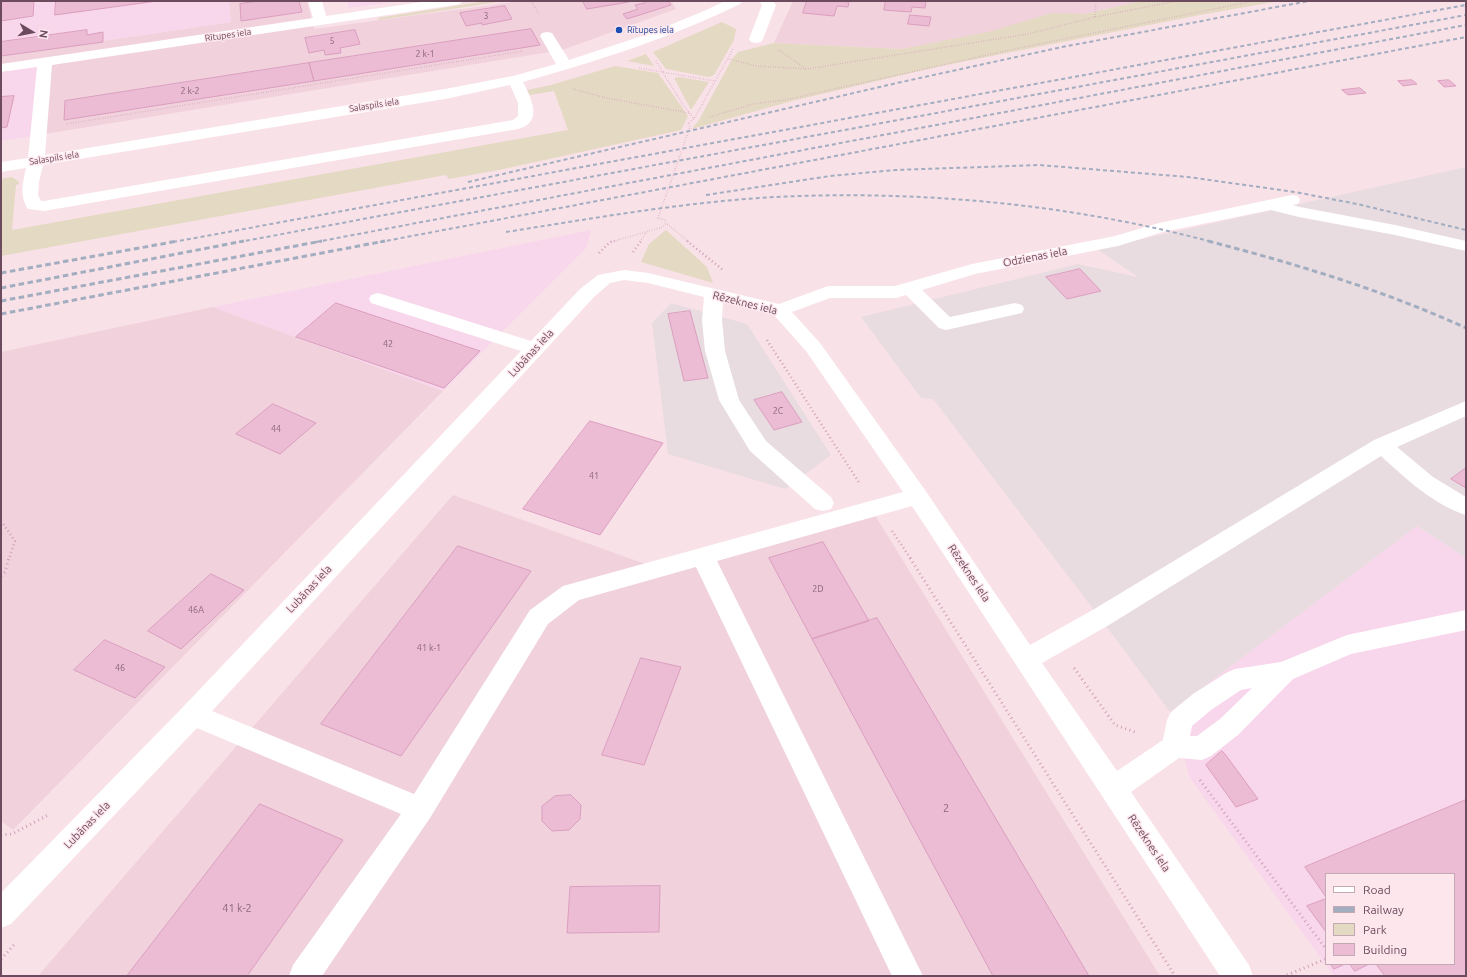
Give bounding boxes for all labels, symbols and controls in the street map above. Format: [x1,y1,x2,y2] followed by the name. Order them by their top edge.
[483,11,489,21] house number: 3
[12,12,52,52] north arrow
[614,25,624,35] marker: Rītupes iela
[627,25,674,35] place label: Rītupes iela
[204,26,252,44] street label: Rītupes iela
[37,29,50,39] text: N
[329,36,335,46] house number: 5
[415,49,435,59] house number: 2 k-1
[180,86,200,96] house number: 2 k-2
[348,96,400,114] street label: Salaspils iela
[28,149,80,167] street label: Salaspils iela
[1002,244,1068,270] street label: Odzienas iela
[711,289,779,317] street label: Rēzeknes iela
[506,326,556,380] street label: Lubānas iela
[383,339,393,349] house number: 42
[773,406,783,416] house number: 2C
[271,424,281,434] house number: 44
[589,471,599,481] house number: 41
[945,542,993,604] street label: Rēzeknes iela
[284,562,334,616] street label: Lubānas iela
[812,584,824,594] house number: 2D
[188,605,204,615] house number: 46A
[417,643,441,653] house number: 41 k-1
[115,663,125,673] house number: 46
[61,799,113,851] street label: Lubānas iela
[943,801,949,815] house number: 2
[1125,812,1173,874] street label: Rēzeknes iela
[1325,873,1455,965] legend
[1363,883,1391,896] text: Road
[222,901,252,915] house number: 41 k-2
[1363,903,1404,916] text: Railway
[1363,923,1387,936] text: Park
[1363,943,1407,956] text: Building

